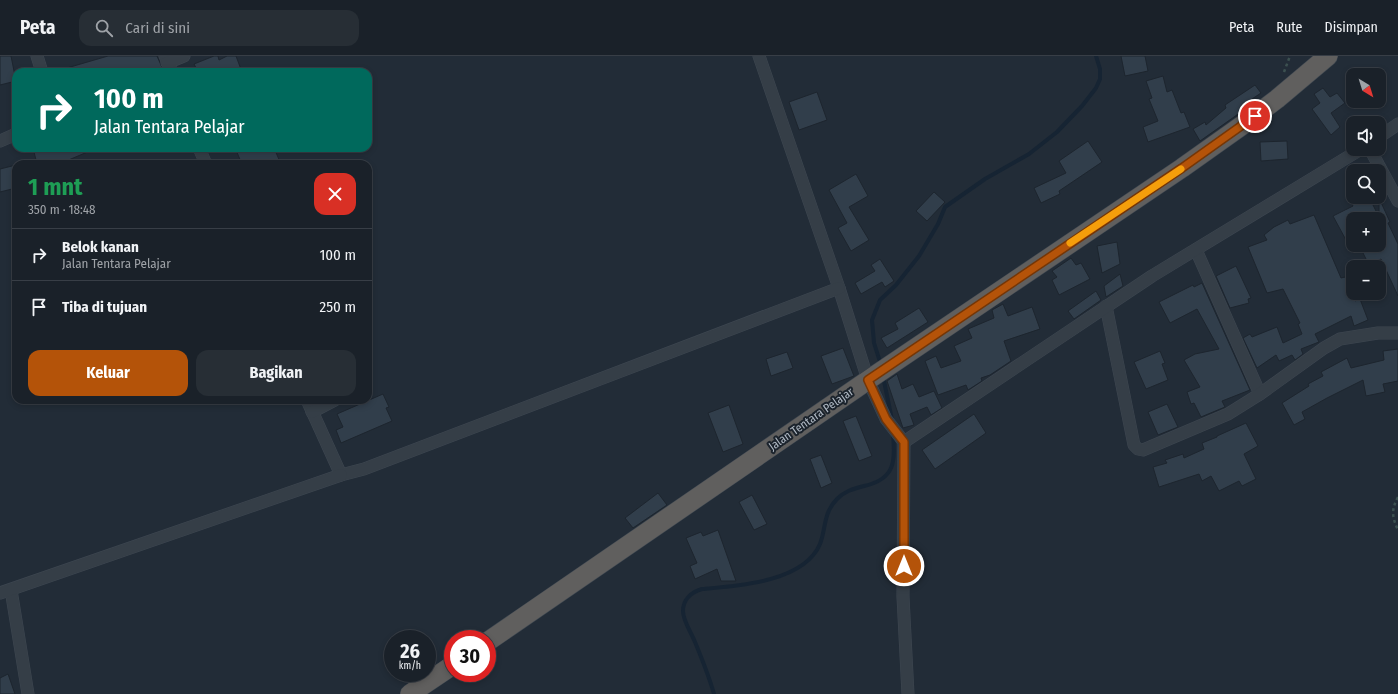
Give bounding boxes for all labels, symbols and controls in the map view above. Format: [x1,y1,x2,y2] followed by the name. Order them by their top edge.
[79,10,359,46] search box
[20,16,55,39] text: Peta
[93,17,115,39] icon: search
[125,19,190,37] text: Cari di sini
[1229,19,1254,36] text: Peta
[1276,19,1303,36] text: Rute
[1325,19,1378,36] text: Disimpan
[1346,68,1386,108] north arrow
[1346,68,1386,300] map controls
[94,82,164,115] text: 100 m
[28,84,80,136] icon: right
[1238,99,1272,133] pin
[1244,105,1266,127] icon: arrive
[94,116,245,138] text: Jalan Tentara Pelajar
[1346,116,1386,156] button: sound
[1346,164,1386,204] button: search
[28,173,82,201] text: 1 mnt
[314,173,356,215] button: close
[28,202,96,217] text: 350 m · 18:48
[1346,212,1386,252] button: +
[62,238,139,256] text: Belok kanan
[28,244,50,266] icon: right
[319,246,356,264] text: 100 m
[62,256,171,271] text: Jalan Tentara Pelajar
[1346,260,1386,300] button: −
[28,296,50,318] icon: arrive
[62,298,147,316] text: Tiba di tujuan
[320,298,356,316] text: 250 m
[28,350,188,396] button: Keluar
[196,350,356,396] button: Bagikan
[766,384,857,454] street label: Jalan Tentara Pelajar
[883,545,925,587] position arrow
[444,630,496,682] speed limit sign: 30
[400,639,420,663] text: 26
[399,660,421,672] text: km/h

